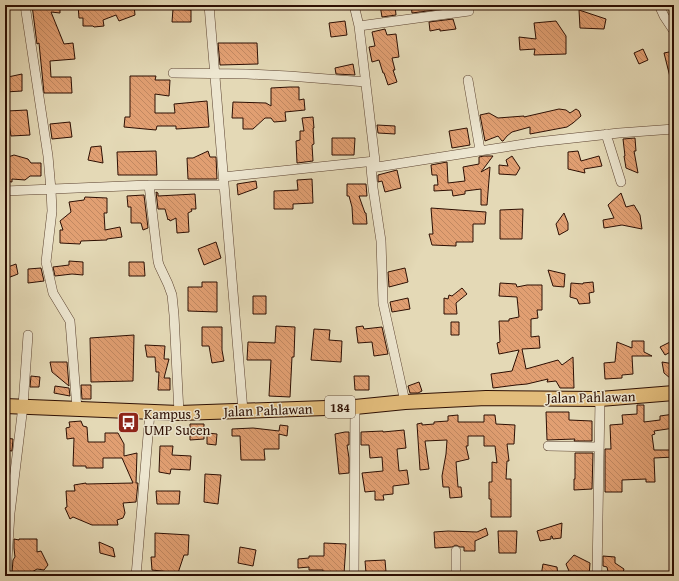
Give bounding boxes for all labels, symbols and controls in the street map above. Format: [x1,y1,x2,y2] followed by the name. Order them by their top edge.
[544,386,636,408] street label: Jalan Pahlawan
[325,396,355,418] road number: 184
[221,398,313,422] street label: Jalan Pahlawan
[144,404,210,440] place label: Kampus 3 UMP Sucen
[115,409,141,435] bus stop icon: Kampus 3 UMP Sucen

